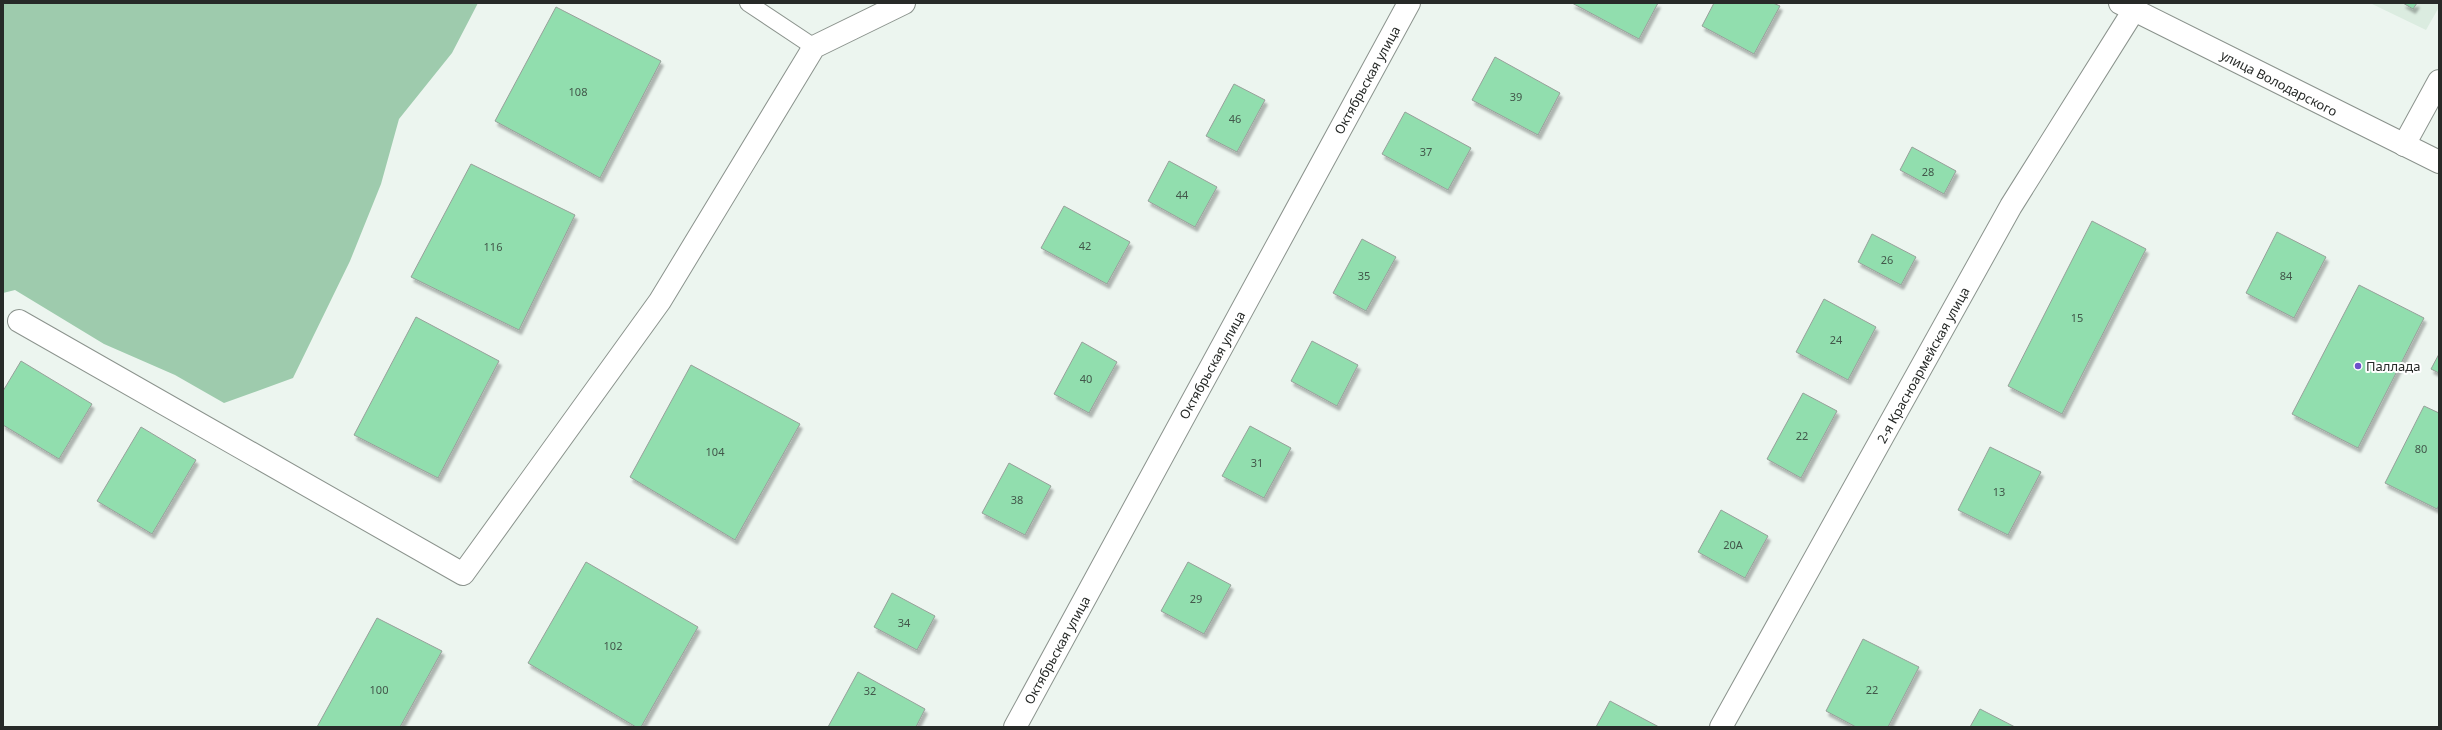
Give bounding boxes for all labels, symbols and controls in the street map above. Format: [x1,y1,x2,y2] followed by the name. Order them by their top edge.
[1330,23,1404,137] street label: Октябрьская улица
[2218,46,2341,120] street label: улица Володарского
[569,84,587,99] house number: 108
[1510,89,1522,104] house number: 39
[1229,111,1241,126] house number: 46
[1420,144,1432,159] house number: 37
[1922,164,1934,179] house number: 28
[1176,187,1189,202] house number: 44
[1079,238,1091,253] house number: 42
[484,239,502,254] house number: 116
[1881,252,1893,267] house number: 26
[1358,268,1370,283] house number: 35
[2280,268,2293,283] house number: 84
[1872,284,1974,446] street label: 2-я Красноармейская улица
[1175,308,1249,422] street label: Октябрьская улица
[2071,310,2083,325] house number: 15
[1830,332,1843,347] house number: 24
[2366,357,2420,375] place label: Паллада
[2353,361,2363,371] marker: Паллада
[1080,371,1092,386] house number: 40
[1796,428,1808,443] house number: 22
[2415,441,2427,456] house number: 80
[706,444,725,459] house number: 104
[1251,455,1263,470] house number: 31
[1993,484,2005,499] house number: 13
[1011,492,1023,507] house number: 38
[1723,537,1744,552] house number: 20А
[1190,591,1202,606] house number: 29
[1020,593,1094,707] street label: Октябрьская улица
[898,615,911,630] house number: 34
[604,638,622,653] house number: 102
[370,682,388,697] house number: 100
[1866,682,1878,697] house number: 22
[864,683,876,698] house number: 32

